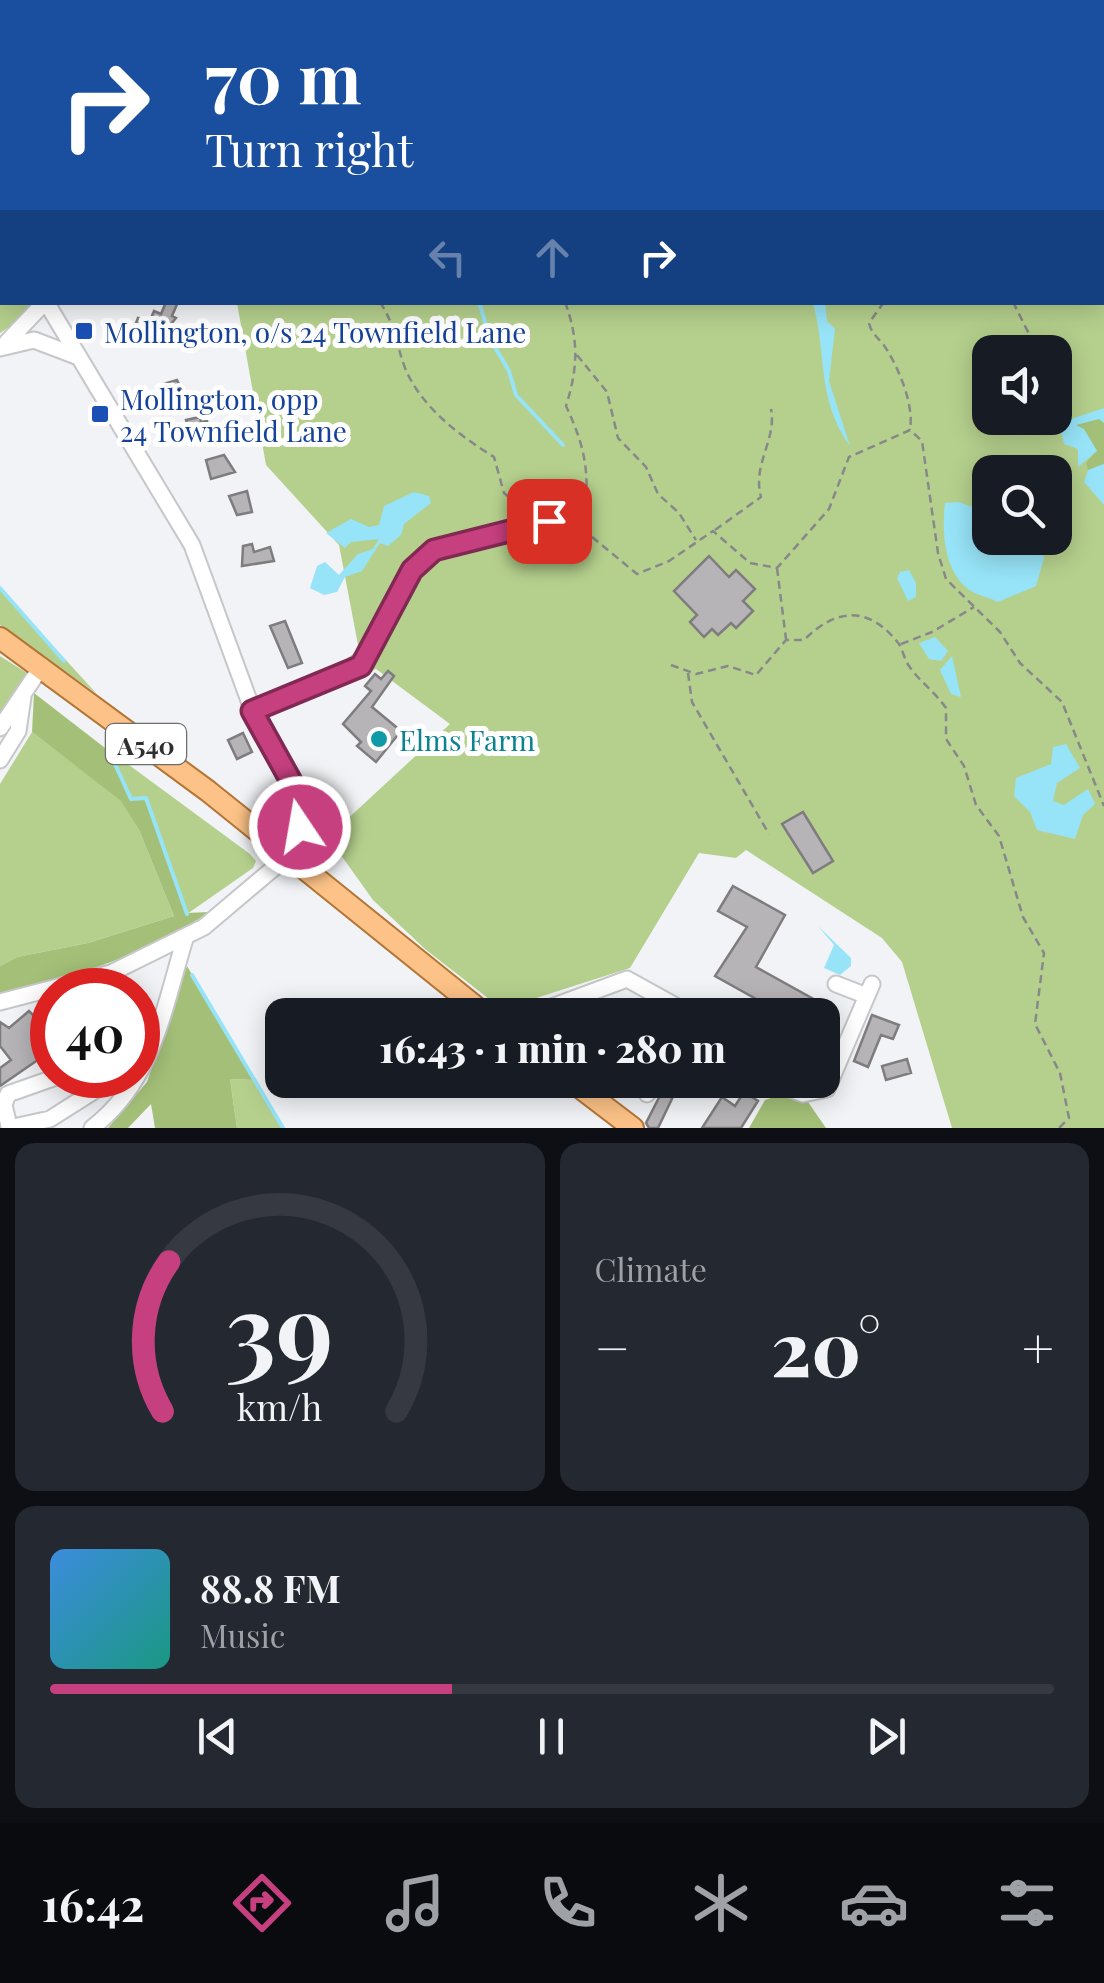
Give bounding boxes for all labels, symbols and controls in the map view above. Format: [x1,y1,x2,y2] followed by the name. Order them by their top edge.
[205,28,362,122] text: 70 m
[40,40,170,170] icon: right
[205,118,413,178] text: Turn right
[420,230,475,285] icon: left
[525,230,580,285] icon: ahead
[630,230,685,285] icon: right
[104,313,526,350] place label: Mollington, o/s 24 Townfield Lane
[73,320,95,342] marker: Mollington, o/s 24 Townfield Lane
[972,335,1072,555] map controls
[972,335,1072,435] button: sound
[120,380,347,449] place label: Mollington, opp 24 Townfield Lane
[89,403,111,425] marker: Mollington, opp 24 Townfield Lane
[972,455,1072,555] button: search
[507,479,592,564] pin
[522,494,577,549] icon: arrive
[399,721,535,758] place label: Elms Farm
[106,724,186,764] road number: A540
[368,728,390,750] marker: Elms Farm
[248,775,352,879] position arrow
[30,968,160,1098] speed limit sign: 40
[379,1022,726,1073] text: 16:43 · 1 min · 280 m
[595,1247,707,1290] text: Climate
[226,1256,334,1395] text: 39
[771,1296,881,1396] text: 20°
[595,1309,630,1383] text: −
[1022,1309,1054,1383] text: +
[237,1382,323,1430] text: km/h
[200,1562,341,1613] text: 88.8 FM
[200,1613,285,1656] text: Music
[190,1709,245,1764] icon: previous
[524,1709,579,1764] icon: pause
[859,1709,914,1764] icon: next
[227,1868,297,1938] icon: directions
[380,1868,450,1938] icon: music
[533,1868,603,1938] icon: phone
[686,1868,756,1938] icon: climate
[839,1868,909,1938] icon: car
[992,1868,1062,1938] icon: filters
[42,1873,144,1933] text: 16:42

